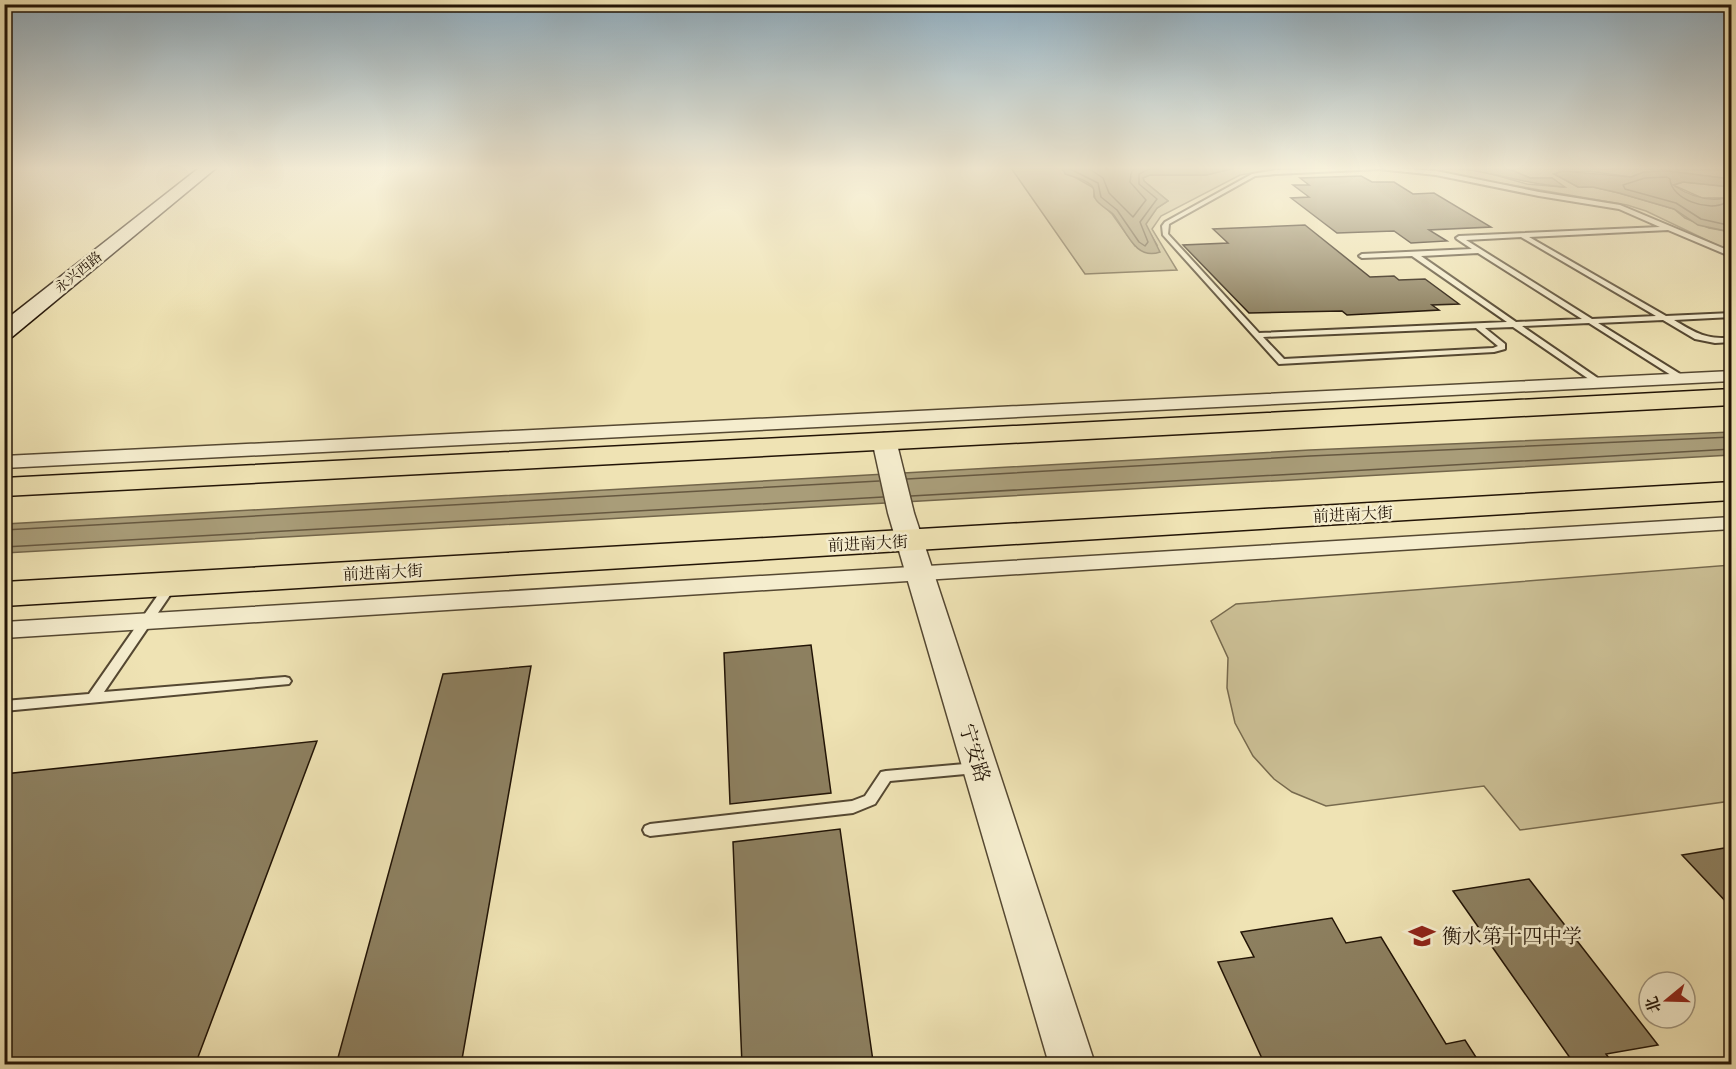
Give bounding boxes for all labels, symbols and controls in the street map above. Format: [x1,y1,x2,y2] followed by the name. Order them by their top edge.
[51,248,107,298] street label: 永兴西路
[1313,503,1394,529] street label: 前进南大街
[828,532,909,558] street label: 前进南大街
[343,561,424,587] street label: 前进南大街
[951,721,995,786] street label: 宁安路
[1407,921,1437,951] school or university icon: 衡水第十四中学
[1442,924,1582,952] place label: 衡水第十四中学
[1637,970,1697,1030] north arrow
[1642,993,1668,1015] text: 北

